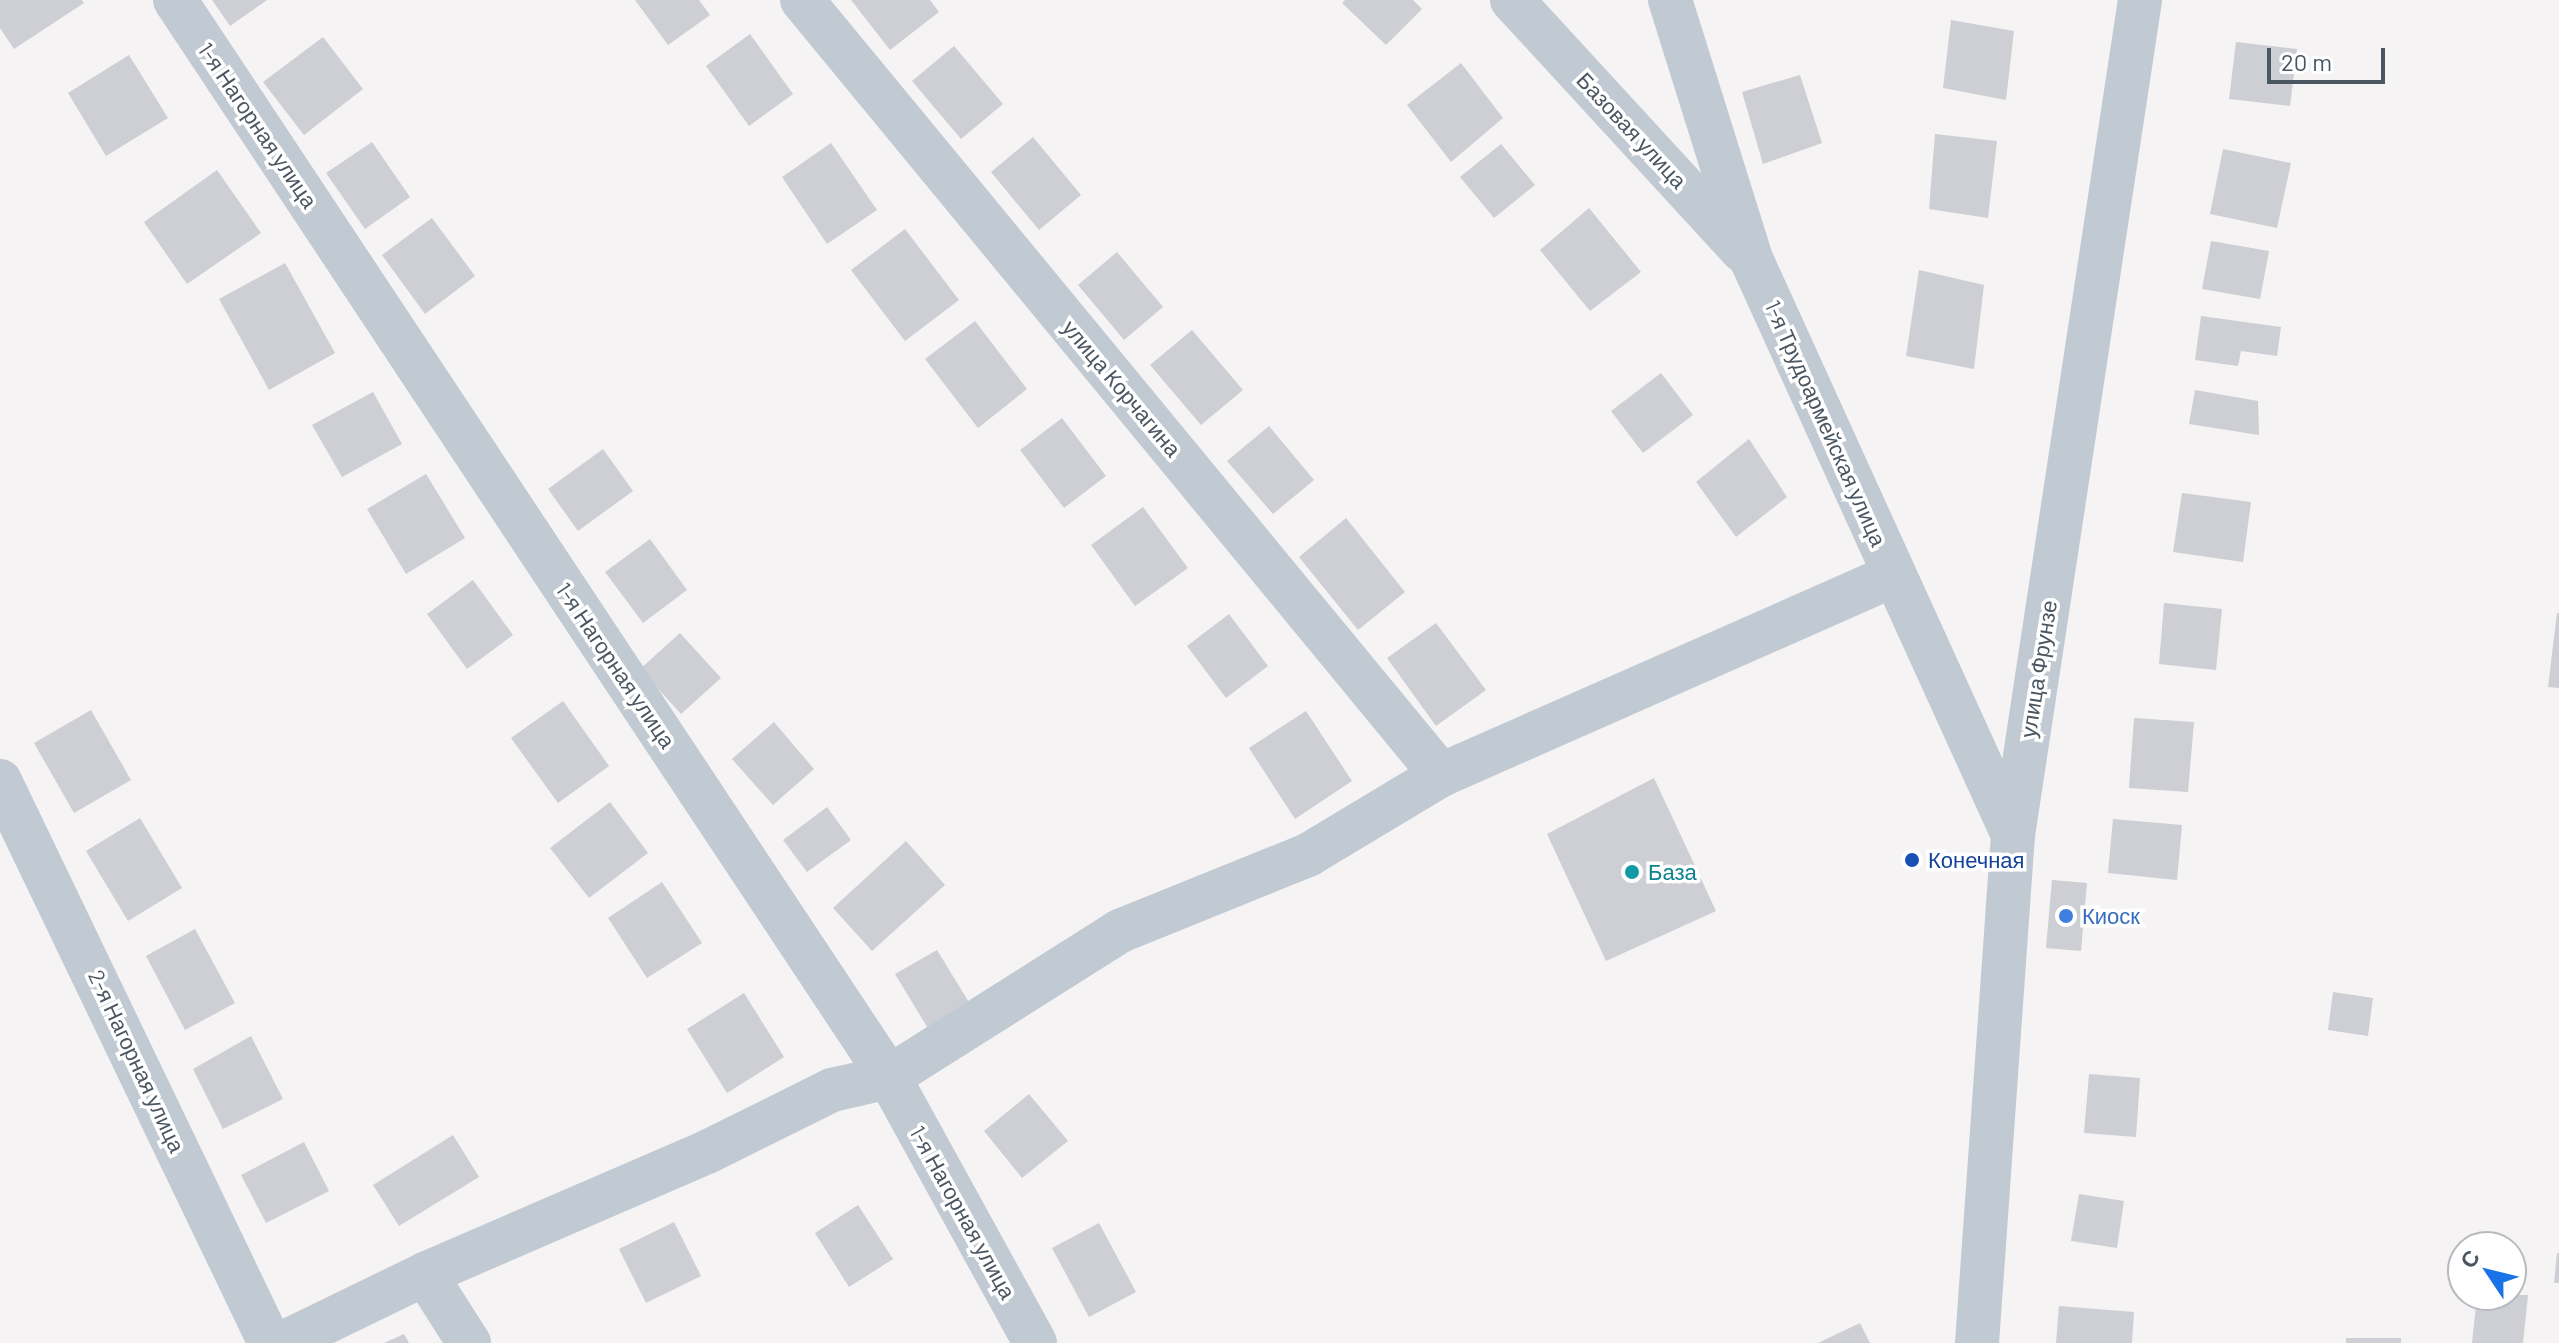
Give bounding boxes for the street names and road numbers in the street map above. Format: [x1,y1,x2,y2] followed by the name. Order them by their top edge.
[193,37,323,213] street label: 1-я Нагорная улица
[1572,67,1692,193] street label: Базовая улица
[1760,296,1892,550] street label: 1-я Трудоармейская улица
[1057,314,1187,462] street label: улица Корчагина
[551,577,681,753] street label: 1-я Нагорная улица
[2014,598,2062,740] street label: улица Фрунзе
[83,966,191,1156] street label: 2-я Нагорная улица
[904,1121,1022,1303] street label: 1-я Нагорная улица

